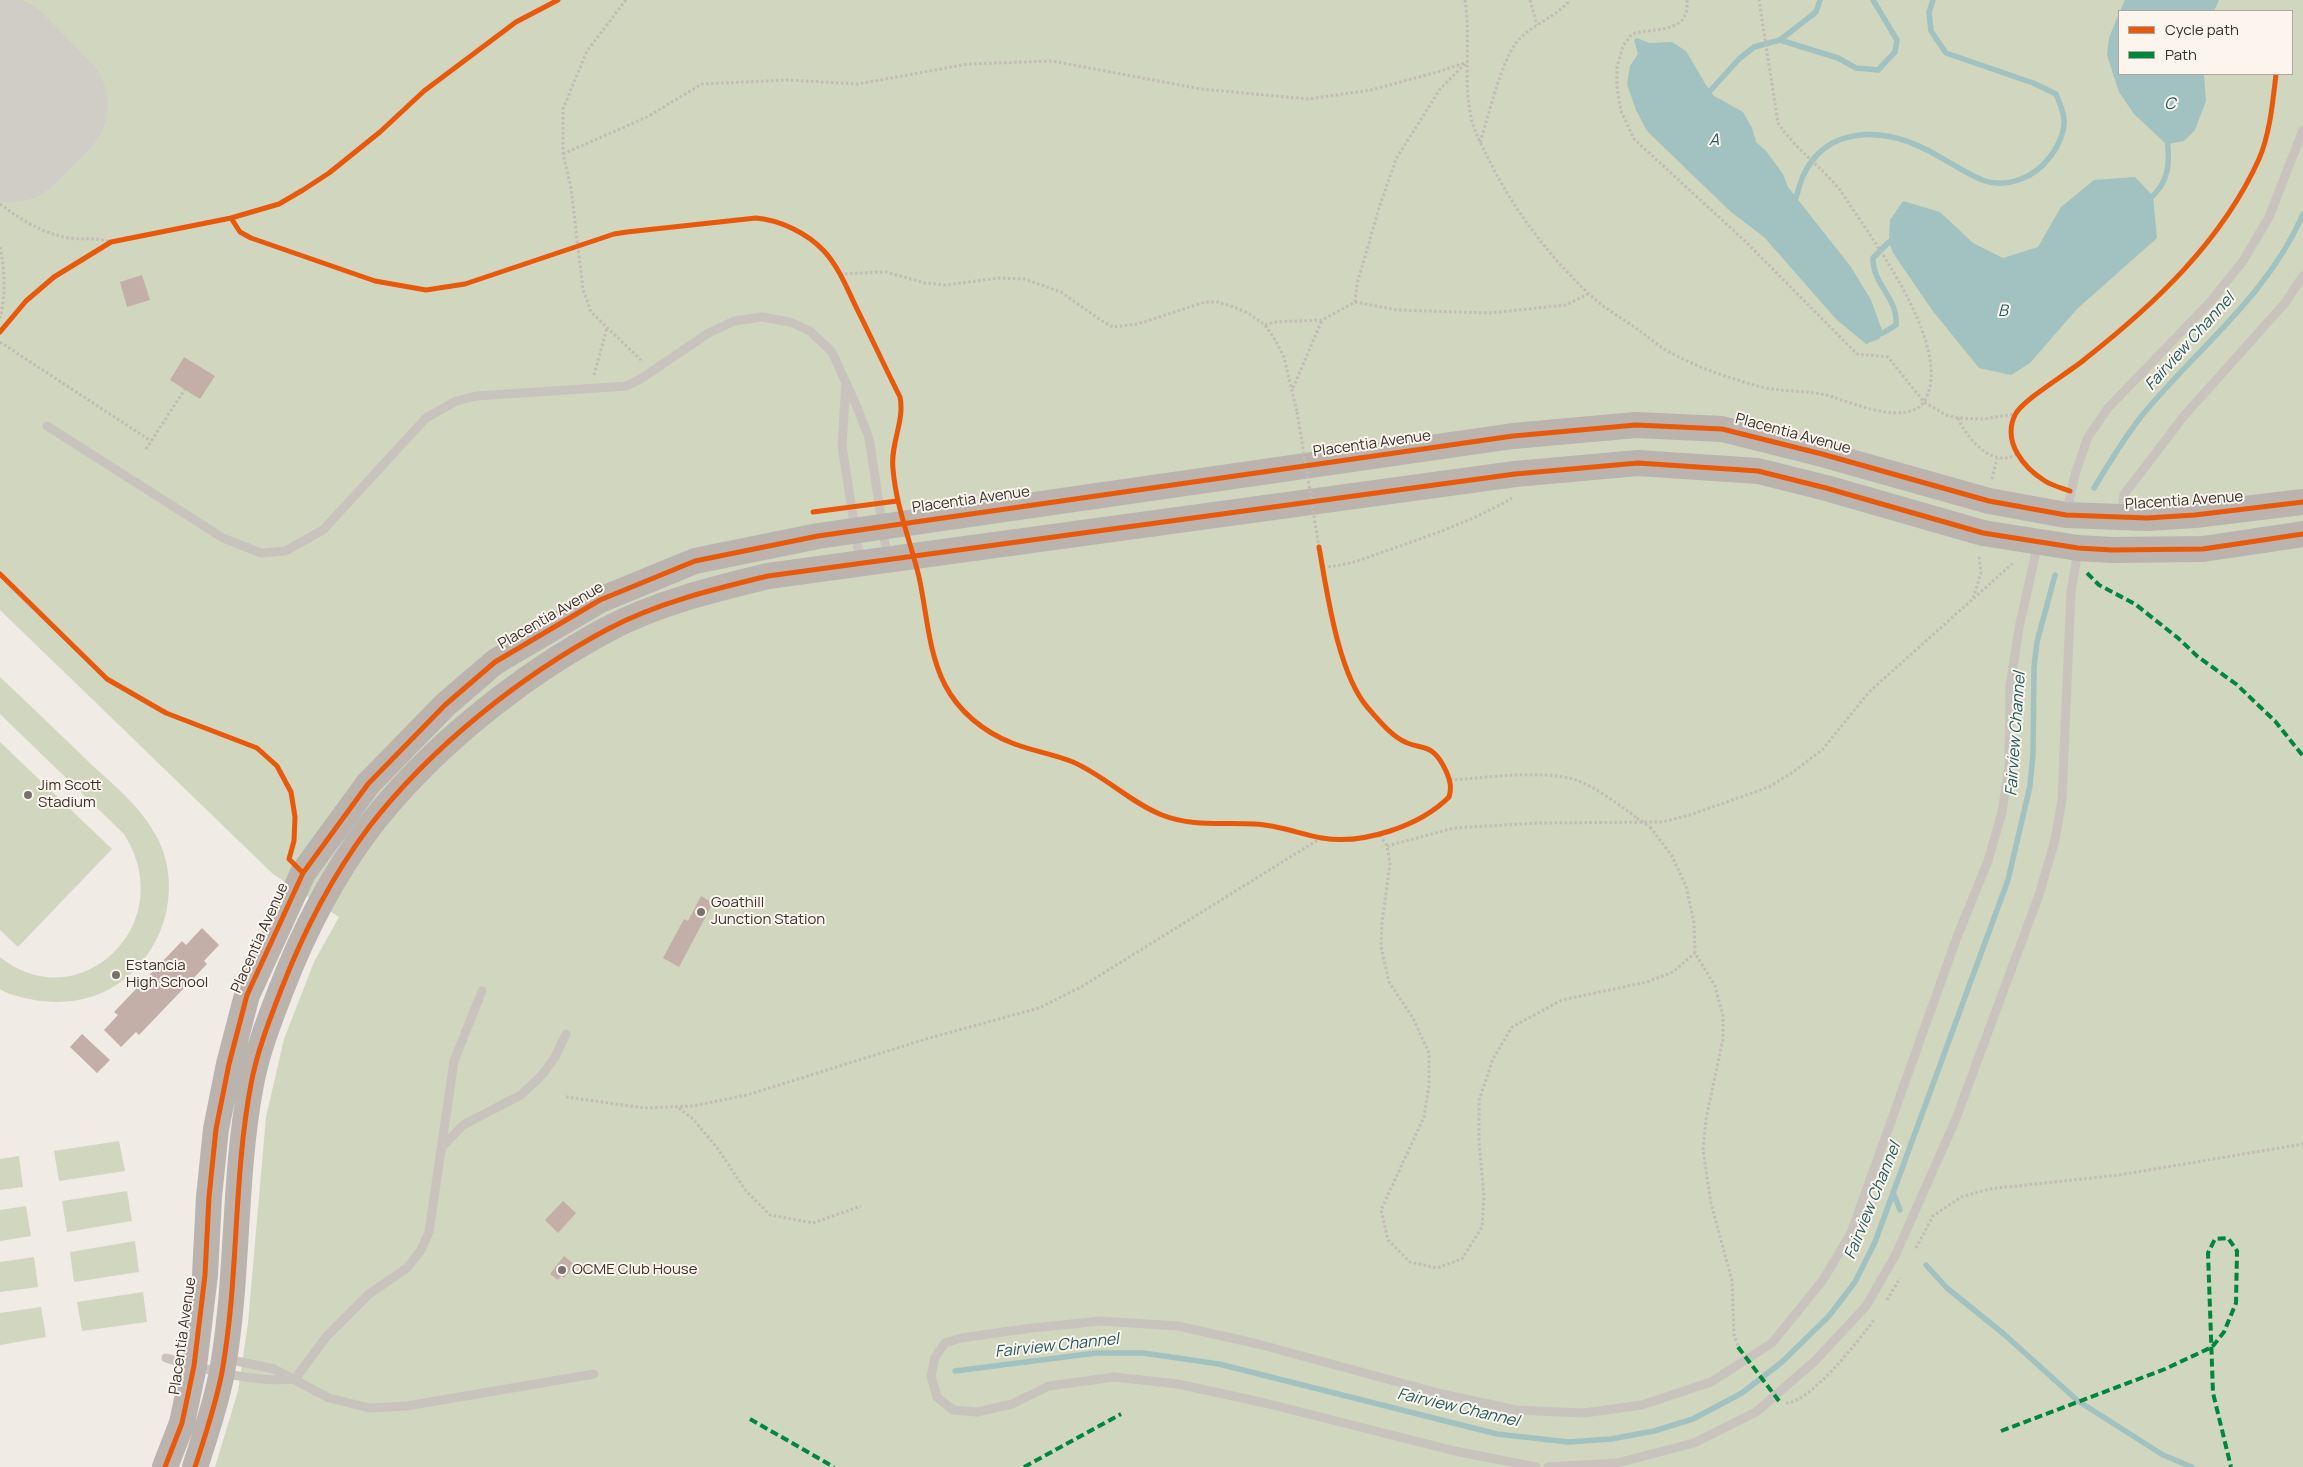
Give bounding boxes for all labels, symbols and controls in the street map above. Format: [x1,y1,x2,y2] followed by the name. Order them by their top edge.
[2118,10,2293,75] legend
[2165,19,2239,40] text: Cycle path
[2165,44,2197,65] text: Path
[2164,95,2176,115] water label: C
[1709,131,1719,151] water label: A
[2141,289,2239,395] water label: Fairview Channel
[1998,302,2008,322] water label: B
[1733,410,1853,458] street label: Placentia Avenue
[1312,427,1432,461] street label: Placentia Avenue
[911,483,1031,517] street label: Placentia Avenue
[2124,488,2244,514] street label: Placentia Avenue
[495,579,607,653] street label: Placentia Avenue
[2002,671,2030,797] water label: Fairview Channel
[38,777,101,812] place label: Jim Scott Stadium
[22,789,34,801] marker: Jim Scott Stadium
[228,880,292,996] street label: Placentia Avenue
[711,894,825,929] place label: Goathill Junction Station
[695,906,707,918] marker: Goathill Junction Station
[126,957,208,992] place label: Estancia High School
[110,969,122,981] marker: Estancia High School
[1841,1140,1905,1262] water label: Fairview Channel
[572,1261,697,1279] place label: OCME Club House
[556,1264,568,1276] marker: OCME Club House
[166,1276,200,1396] street label: Placentia Avenue
[994,1330,1120,1362] water label: Fairview Channel
[1395,1385,1521,1431] water label: Fairview Channel

